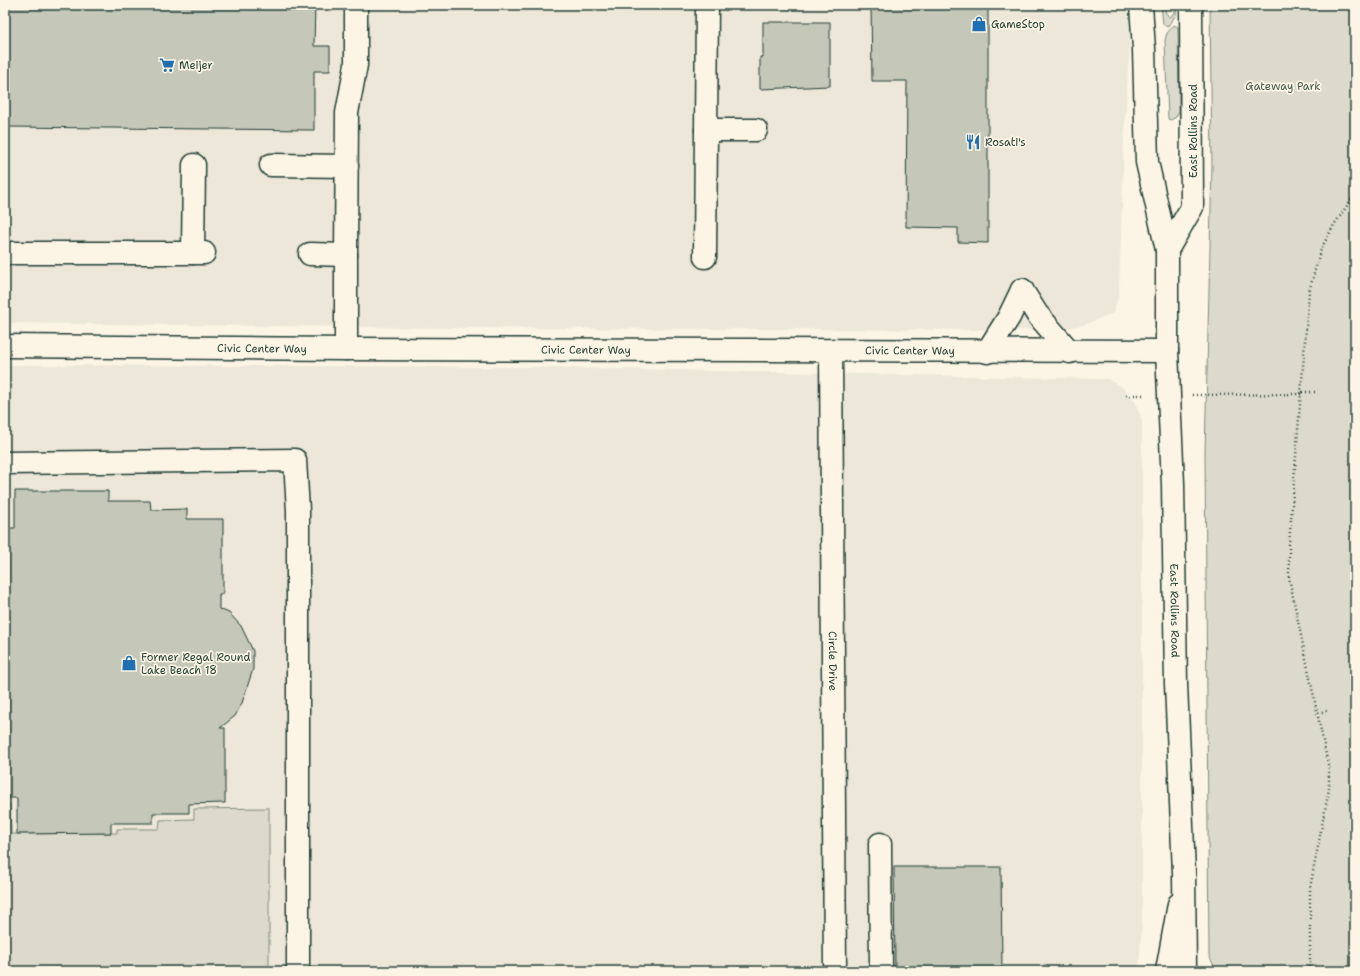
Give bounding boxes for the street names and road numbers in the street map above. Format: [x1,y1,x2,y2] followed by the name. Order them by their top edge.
[1186,84,1201,178] street label: East Rollins Road
[217,341,307,357] street label: Civic Center Way
[541,342,631,358] street label: Civic Center Way
[865,343,955,358] street label: Civic Center Way
[1166,563,1183,658] street label: East Rollins Road
[825,631,840,691] street label: Circle Drive

